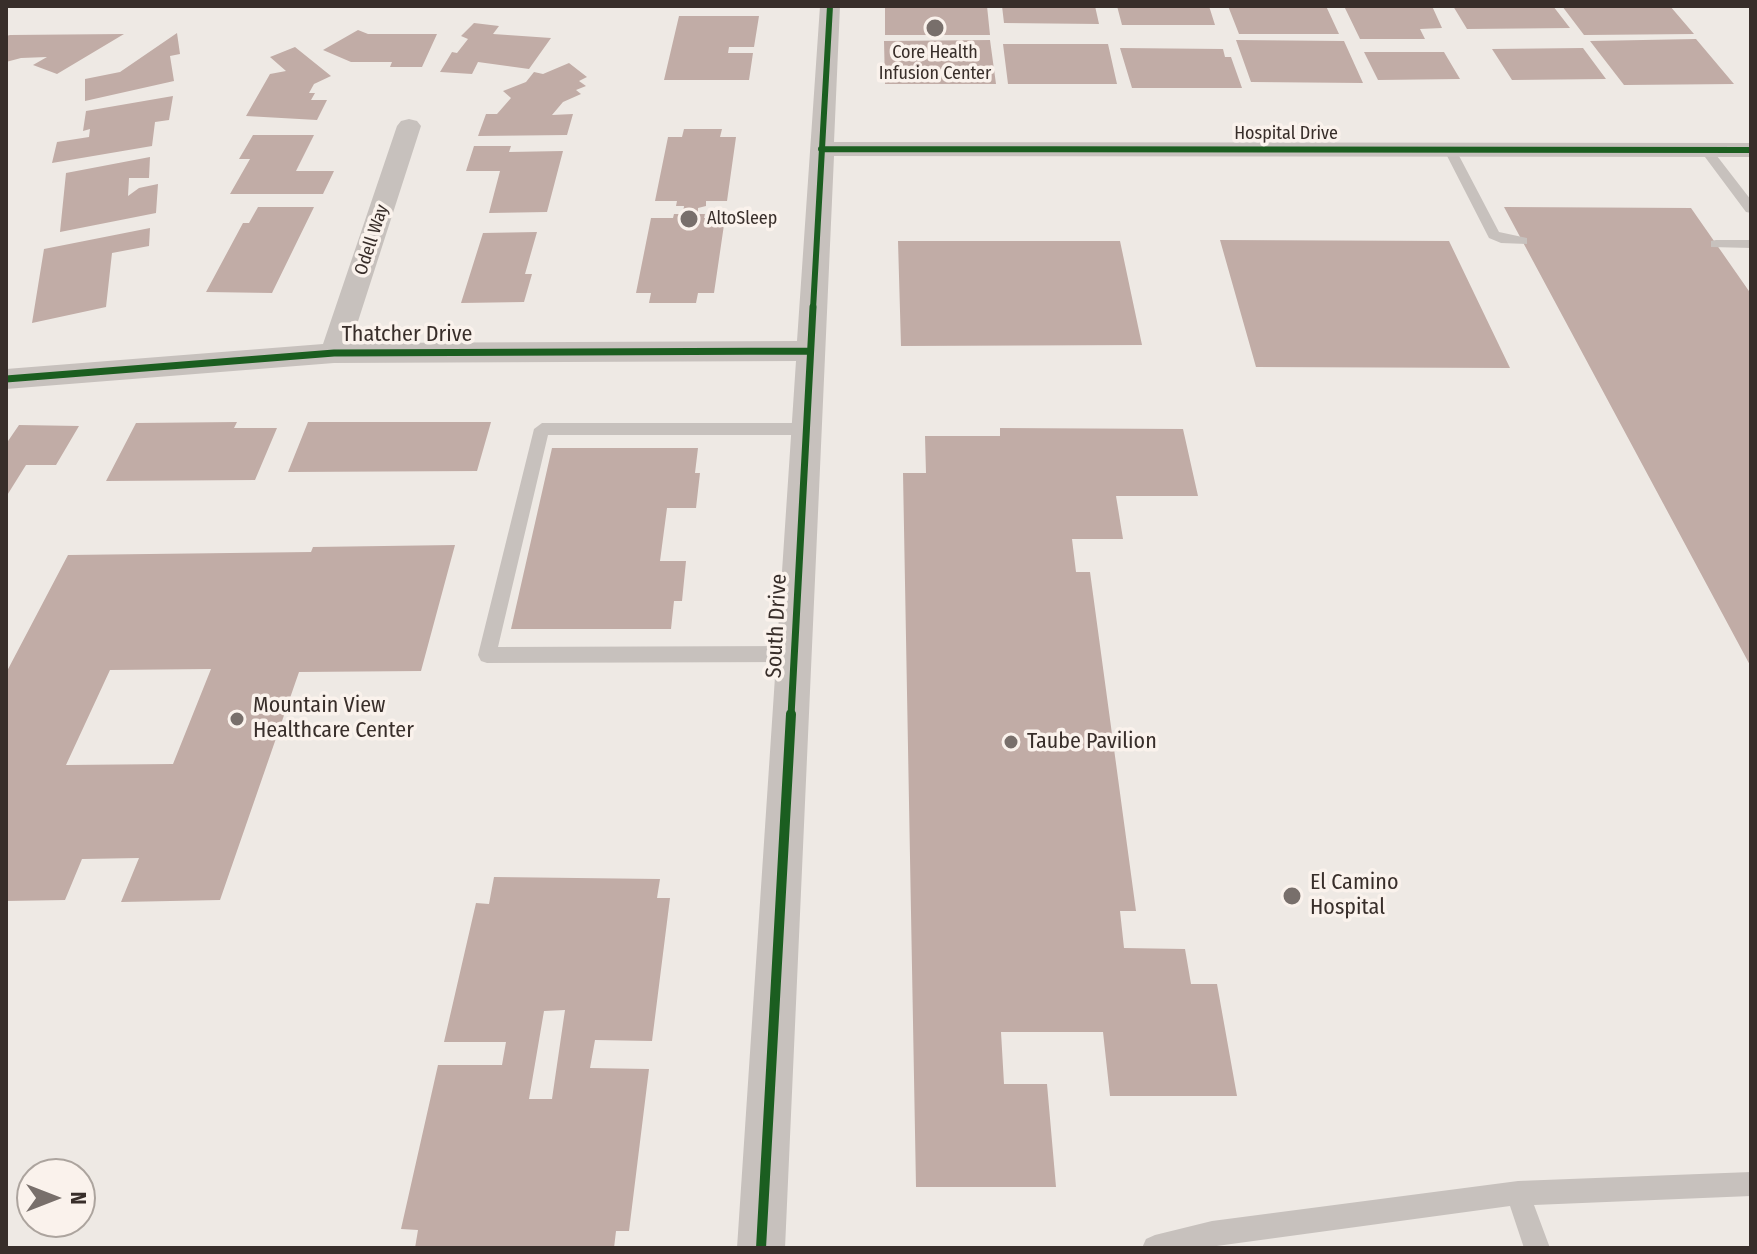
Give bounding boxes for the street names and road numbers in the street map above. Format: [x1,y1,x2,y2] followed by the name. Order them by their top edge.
[1234,123,1338,145] street label: Hospital Drive
[350,202,394,278] street label: Odell Way
[342,322,472,348] street label: Thatcher Drive
[761,573,793,679] street label: South Drive

